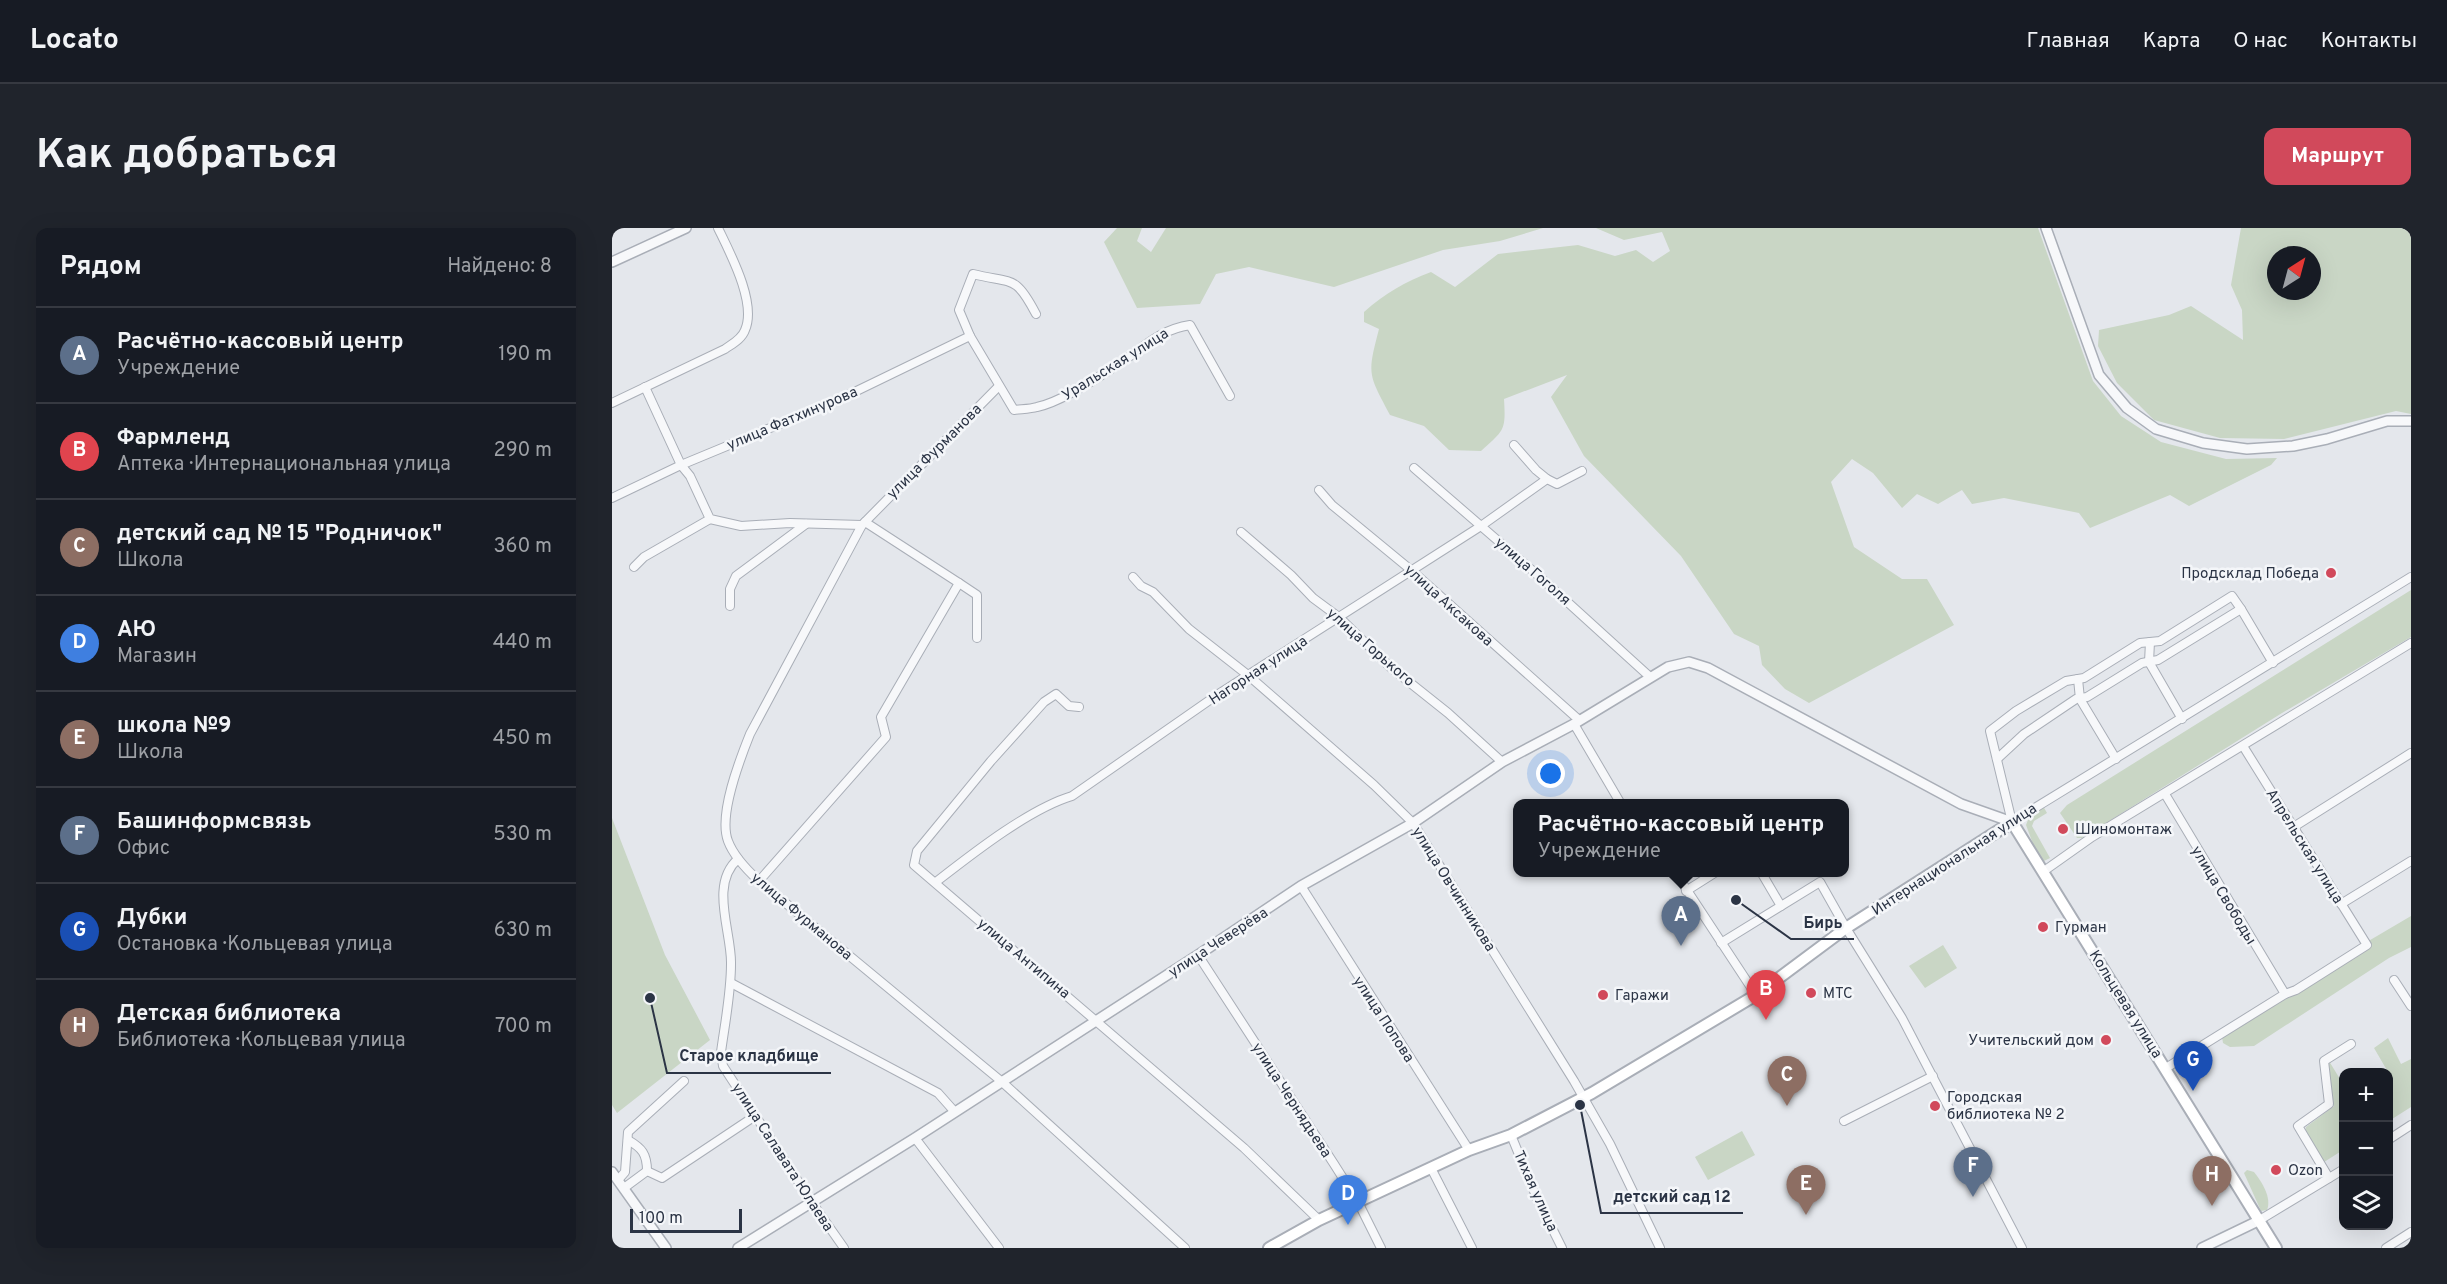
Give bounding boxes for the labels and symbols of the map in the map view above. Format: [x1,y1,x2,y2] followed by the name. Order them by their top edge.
[2267,246,2321,300] north arrow
[1059,325,1173,406] street label: Уральская улица
[724,383,861,456] street label: улица Фатхинурова
[883,400,987,504] street label: улица Фурманова
[1490,534,1574,610] street label: улица Гоголя
[1399,561,1497,651] street label: улица Аксакова
[2181,565,2319,584] place label: Продсклад Победа
[2324,566,2338,580] marker: Продсклад Победа
[1322,605,1418,692] street label: улица Горького
[1206,632,1312,710] street label: Нагорная улица
[1536,759,1565,788] your location
[2261,786,2347,908] street label: Апрельская улица
[1869,800,2041,921] street label: Интернациональная улица
[2075,821,2173,840] place label: Шиномонтаж
[2056,822,2070,836] marker: Шиномонтаж
[1407,824,1499,956] street label: улица Овчинникова
[2186,843,2260,949] street label: улица Свободы
[746,869,856,965] street label: улица Фурманова
[1662,896,1700,946] pin: A
[1165,904,1272,983] street label: улица Чеверёва
[1791,905,1854,939] callout: Бирь
[1803,914,1843,934] text: Бирь
[973,915,1073,1004] street label: улица Антипина
[2055,919,2107,938] place label: Гурман
[2036,920,2050,934] marker: Гурман
[2084,947,2166,1062] street label: Кольцевая улица
[1746,970,1786,1020] pin: B
[1348,973,1418,1067] street label: улица Попова
[1823,985,1853,1004] place label: МТС
[1804,986,1818,1000] marker: МТС
[1615,987,1669,1006] place label: Гаражи
[1596,988,1610,1002] marker: Гаражи
[1968,1032,2094,1051] place label: Учительский дом
[2099,1033,2113,1047] marker: Учительский дом
[667,1039,831,1073] callout: Старое кладбище
[1246,1040,1335,1162] street label: улица Чернядьева
[2174,1042,2212,1091] pin: G
[679,1047,819,1067] text: Старое кладбище
[1768,1056,1806,1106] pin: C
[727,1080,837,1236] street label: улица Салавата Юлаева
[1947,1089,2065,1125] place label: Городская библиотека № 2
[1928,1099,1942,1113] marker: Городская библиотека № 2
[1508,1148,1561,1235] street label: Тихая улица
[1954,1148,1992,1197] pin: F
[2192,1156,2232,1206] pin: H
[2288,1162,2323,1181] place label: Ozon
[2269,1163,2283,1177] marker: Ozon
[1786,1166,1826,1215] pin: E
[1328,1176,1368,1225] pin: D
[1601,1179,1743,1213] callout: детский сад 12
[1613,1188,1731,1208] text: детский сад 12
[630,1206,742,1234] scale bar

